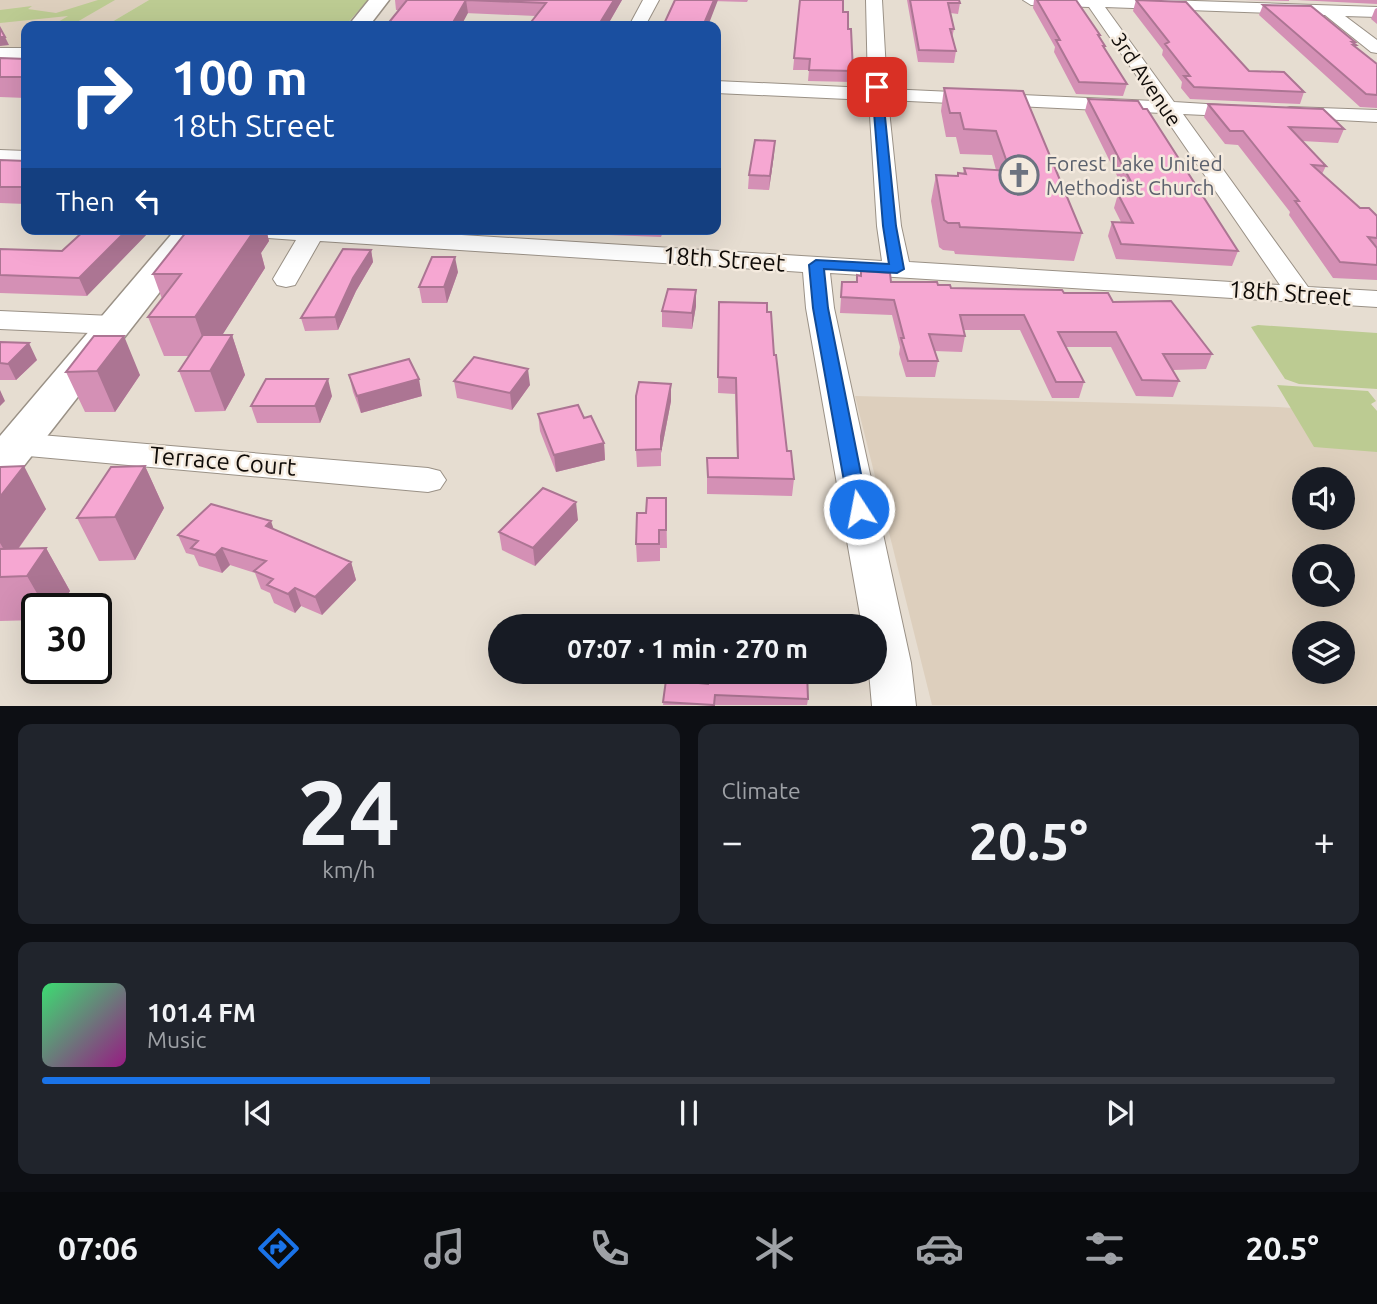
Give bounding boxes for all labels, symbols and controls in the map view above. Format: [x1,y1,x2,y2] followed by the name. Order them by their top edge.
[1107,28,1187,130] street label: 3rd Avenue
[56,49,147,140] icon: right
[171,49,308,104] text: 100 m
[847,57,907,117] pin
[858,68,896,106] icon: arrive
[171,107,335,143] text: 18th Street
[1046,151,1223,199] place label: Forest Lake United Methodist Church
[998,154,1040,196] church icon: Forest Lake United Methodist Church
[129,182,167,220] icon: left
[56,187,115,216] text: Then
[662,241,787,277] street label: 18th Street
[1228,275,1353,311] street label: 18th Street
[149,441,298,481] street label: Terrace Court
[1292,467,1355,684] map controls
[1292,467,1355,530] button: sound
[822,472,896,546] position arrow
[1292,544,1355,607] button: search
[21,593,112,684] speed limit sign: 30
[1292,621,1355,684] button: layers
[567,634,808,663] text: 07:07 · 1 min · 270 m
[297,760,400,862] text: 24
[722,778,801,803] text: Climate
[969,812,1088,870] text: 20.5°
[722,820,743,862] text: −
[1314,820,1335,862] text: +
[322,857,375,882] text: km/h
[147,998,256,1027] text: 101.4 FM
[147,1027,206,1052] text: Music
[239,1094,277,1132] icon: previous
[670,1094,708,1132] icon: pause
[1101,1094,1139,1132] icon: next
[254,1224,303,1273] icon: directions
[420,1224,469,1273] icon: music
[585,1224,634,1273] icon: phone
[750,1224,799,1273] icon: climate
[915,1224,964,1273] icon: car
[1080,1224,1129,1273] icon: filters
[58,1230,138,1266] text: 07:06
[1245,1230,1319,1266] text: 20.5°

